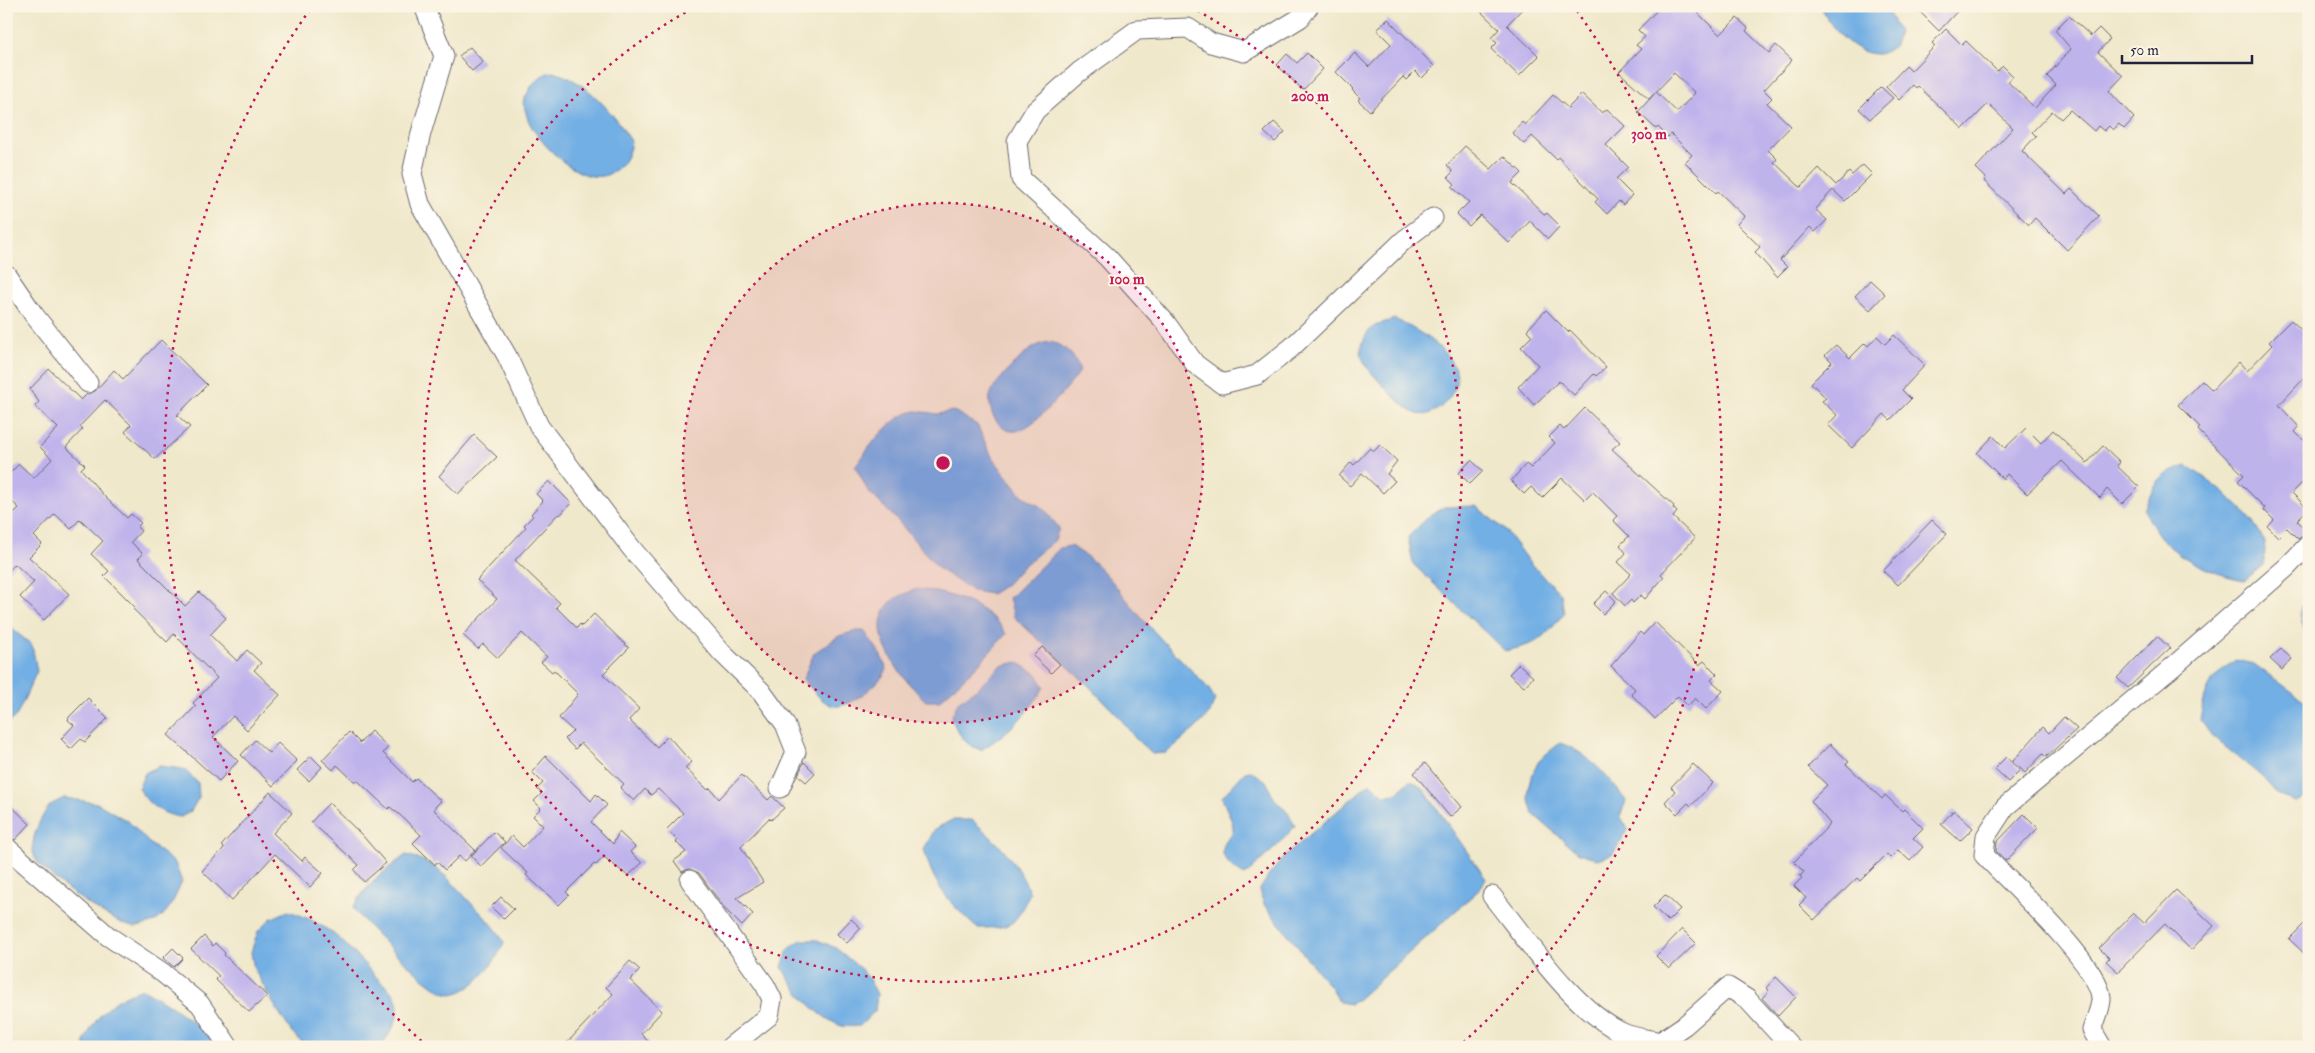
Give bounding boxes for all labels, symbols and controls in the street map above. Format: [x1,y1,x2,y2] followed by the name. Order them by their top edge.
[2122,32,2252,64] scale bar
[2130,41,2159,60] text: 50 m
[1291,87,1329,106] text: 200 m
[1631,125,1667,144] text: 300 m
[1109,270,1145,289] text: 100 m
[934,454,952,472] centre of rings

